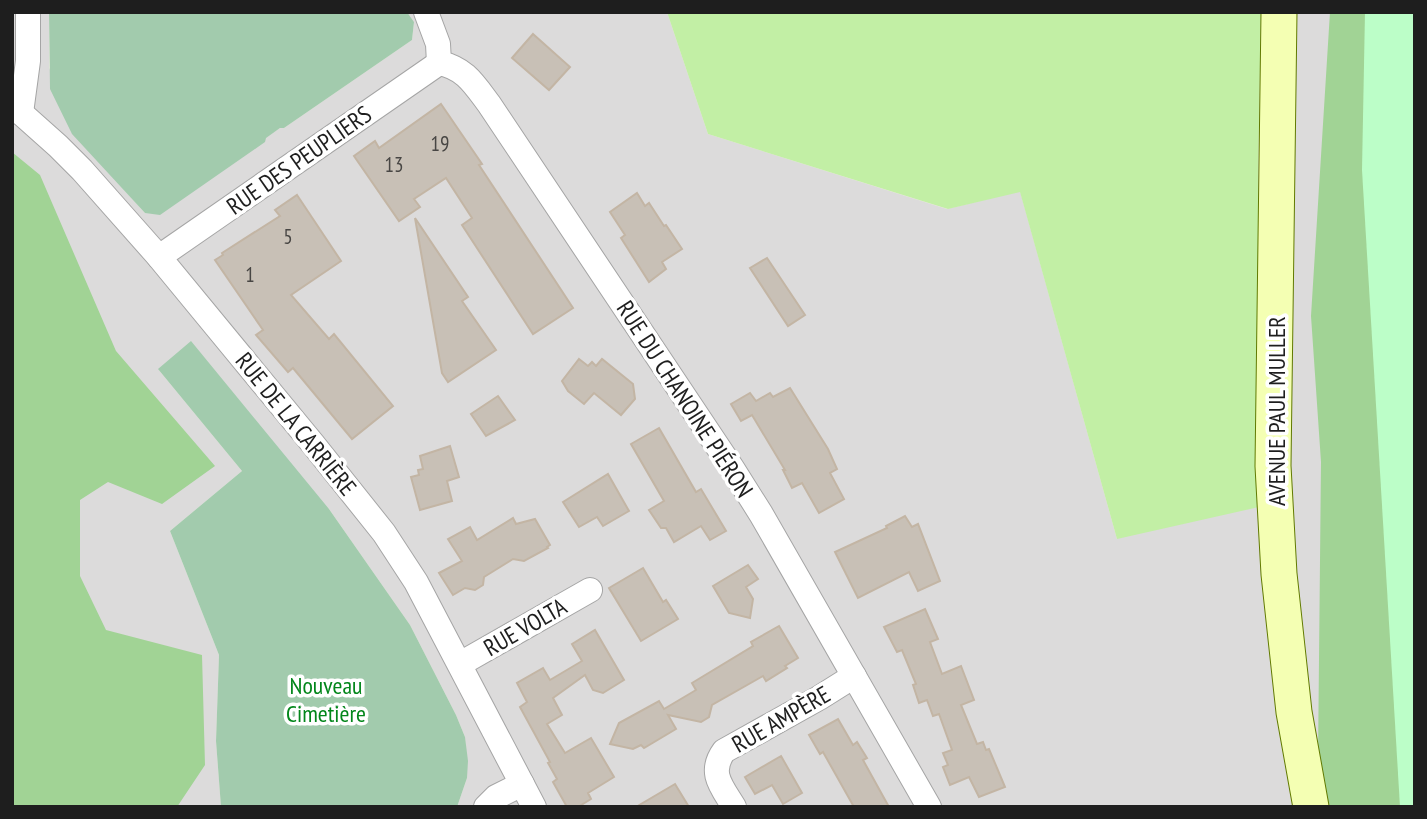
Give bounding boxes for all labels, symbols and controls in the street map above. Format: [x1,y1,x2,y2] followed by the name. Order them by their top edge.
[221,99,377,221] street label: RUE DES PEUPLIERS
[431,130,449,157] house number: 19
[385,151,403,178] house number: 13
[283,223,293,250] house number: 5
[245,261,255,288] house number: 1
[610,295,760,503] street label: RUE DU CHANOINE PIÉRON
[1261,316,1292,506] street label: AVENUE PAUL MULLER
[229,346,363,502] street label: RUE DE LA CARRIÈRE
[478,591,573,663] street label: RUE VOLTA
[286,670,366,729] park label: Nouveau Cimetière
[726,678,836,760] street label: RUE AMPÈRE

